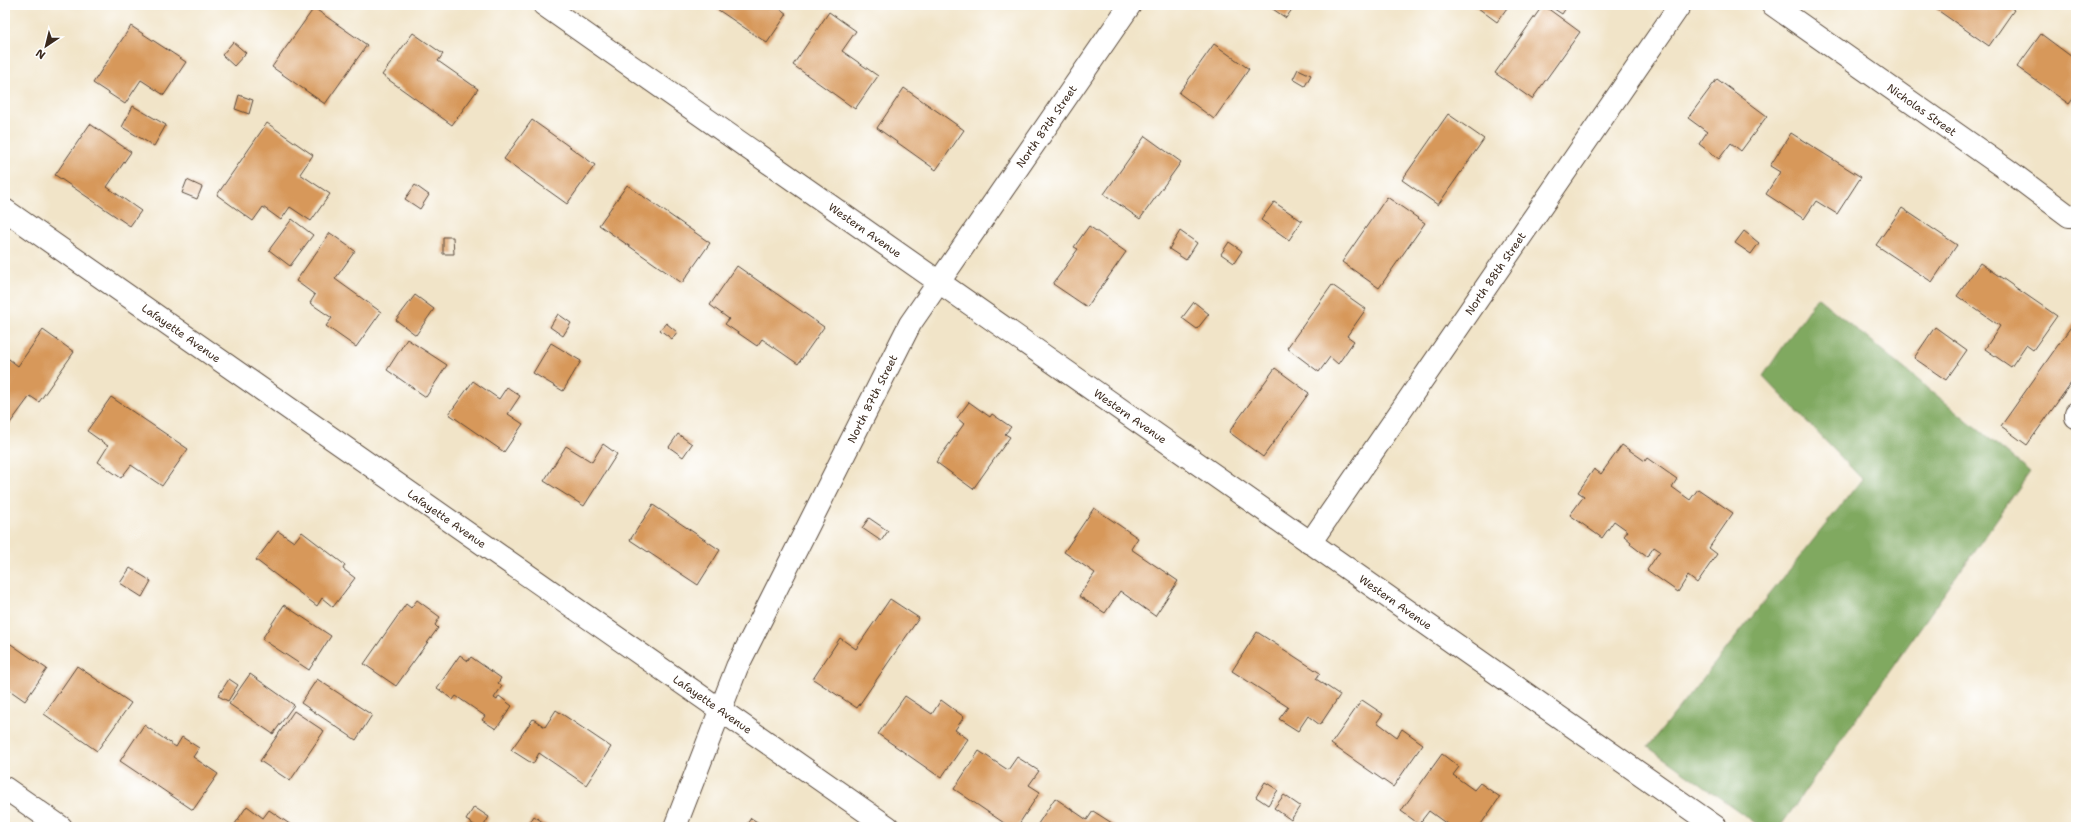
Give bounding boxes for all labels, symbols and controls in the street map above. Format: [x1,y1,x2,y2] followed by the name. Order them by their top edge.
[26,26,66,66] north arrow
[32,45,48,62] text: N
[1884,80,1960,139] street label: Nicholas Street
[1013,82,1080,170] street label: North 87th Street
[825,199,904,261] street label: Western Avenue
[1461,229,1529,318] street label: North 88th Street
[139,300,224,366] street label: Lafayette Avenue
[844,352,901,446] street label: North 87th Street
[1091,385,1170,447] street label: Western Avenue
[404,486,489,552] street label: Lafayette Avenue
[1356,571,1435,633] street label: Western Avenue
[670,672,755,737] street label: Lafayette Avenue

